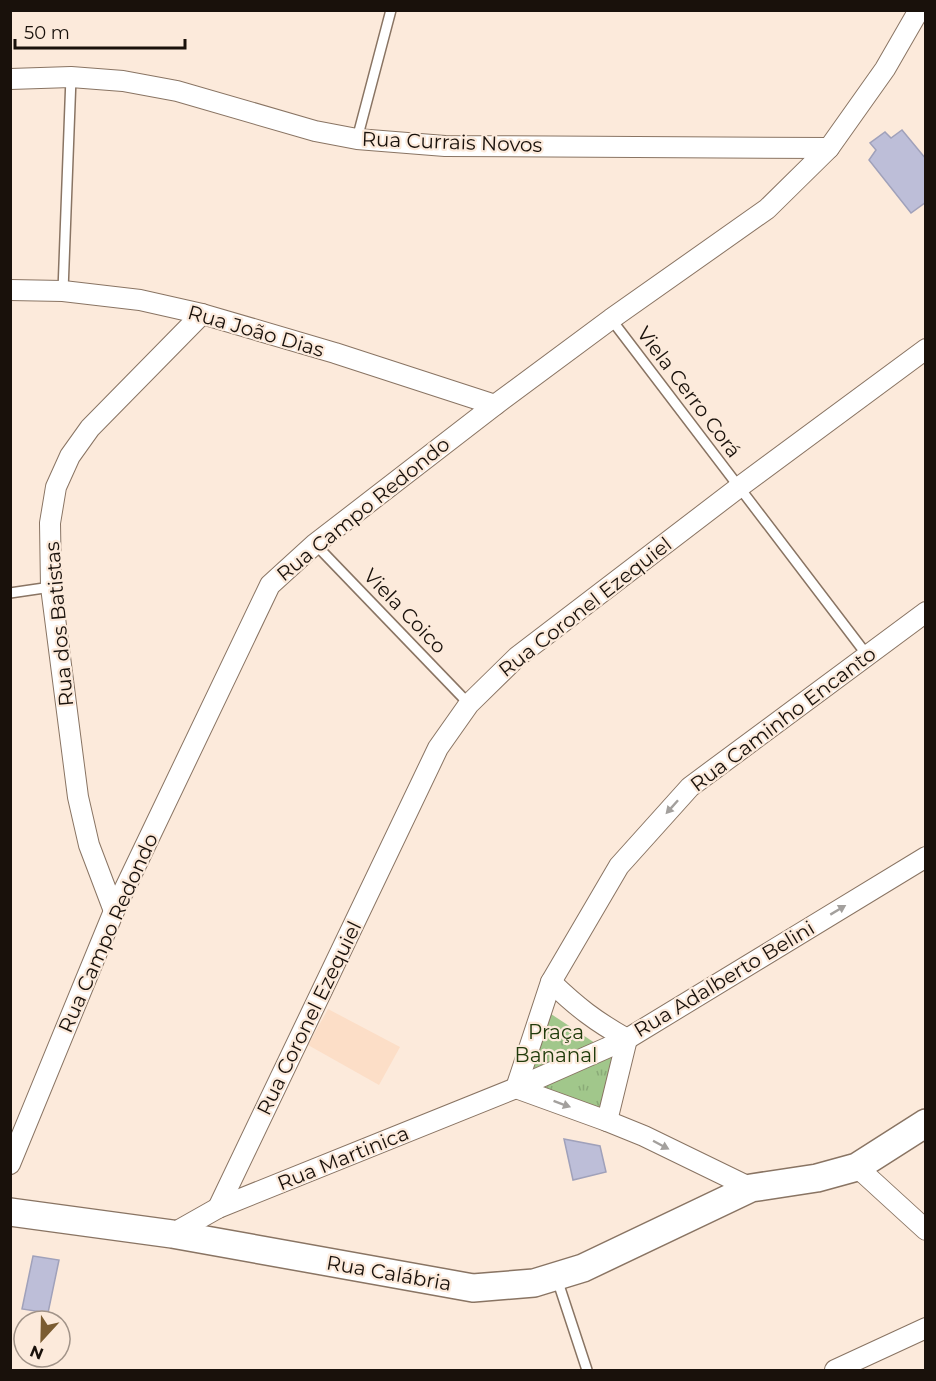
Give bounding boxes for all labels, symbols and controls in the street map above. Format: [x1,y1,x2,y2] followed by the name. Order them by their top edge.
[15,12,184,50] scale bar
[24,22,70,44] text: 50 m
[361,127,543,157] street label: Rua Currais Novos
[185,300,327,362] street label: Rua João Dias
[632,322,746,462] street label: Viela Cerro Corá
[272,432,454,586] street label: Rua Campo Redondo
[494,532,676,682] street label: Rua Coronel Ezequiel
[40,540,78,707] street label: Rua dos Batistas
[359,564,451,658] street label: Viela Coico
[686,641,880,797] street label: Rua Caminho Encanto
[666,799,679,814] one-way arrow
[53,830,163,1036] street label: Rua Campo Redondo
[830,904,846,915] one-way arrow
[629,916,819,1042] street label: Rua Adalberto Belini
[252,917,366,1119] street label: Rua Coronel Ezequiel
[515,1020,597,1067] park label: Praça Bananal
[553,1100,571,1110] one-way arrow
[274,1121,412,1195] street label: Rua Martinica
[652,1140,669,1150] one-way arrow
[325,1250,453,1296] street label: Rua Calábria
[12,1309,72,1369] north arrow
[27,1341,46,1364] text: N

